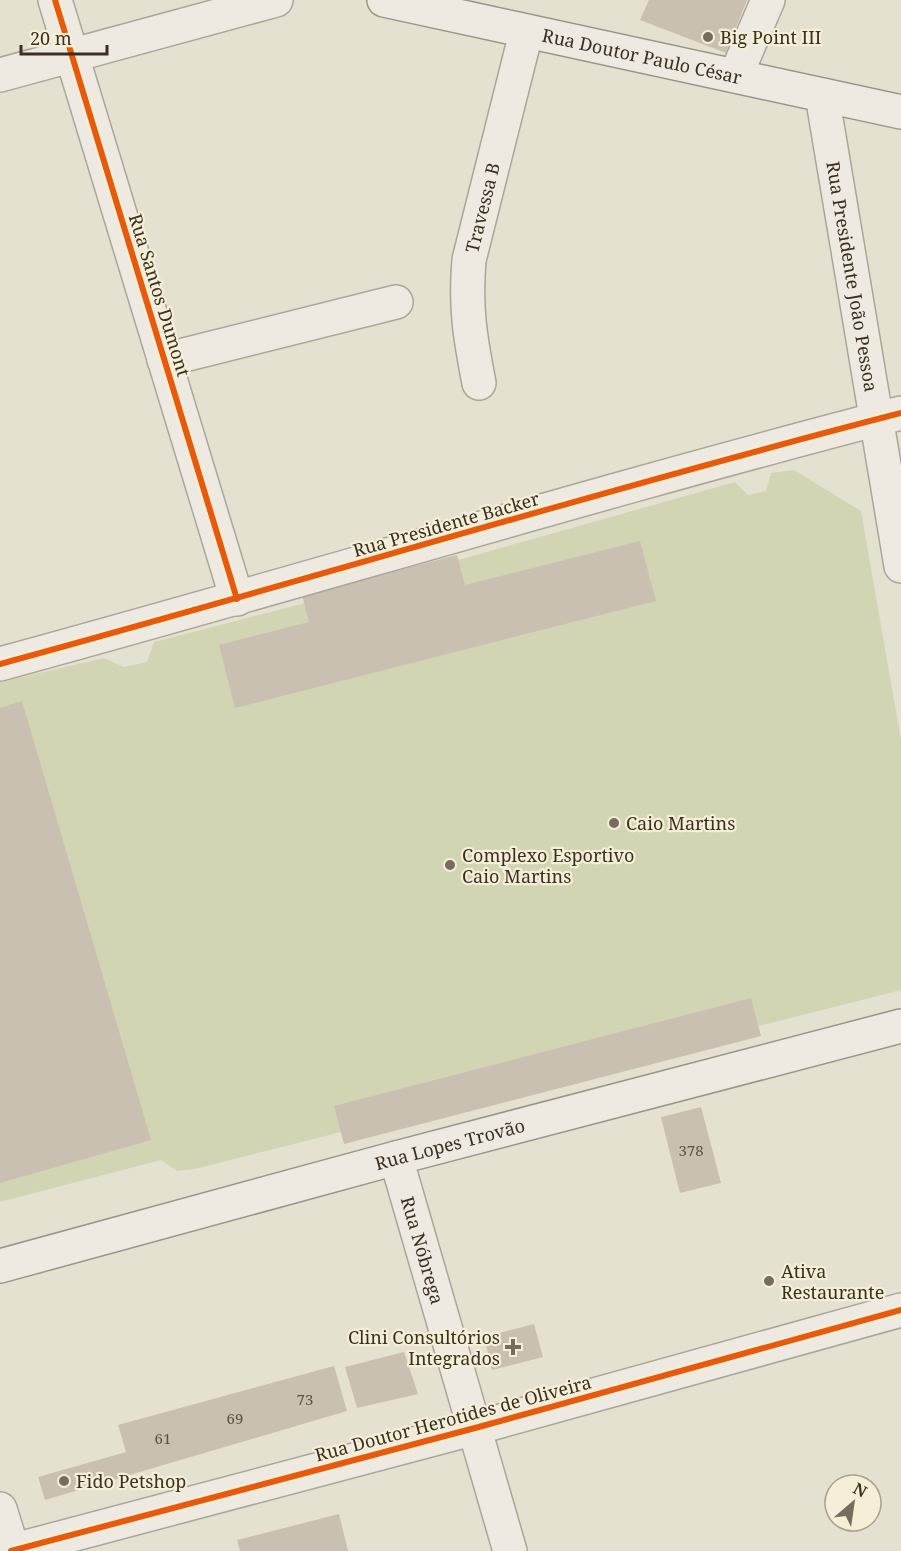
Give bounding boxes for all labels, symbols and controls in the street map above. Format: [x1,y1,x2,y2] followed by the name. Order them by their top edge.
[21,18,106,56] scale bar
[540,23,744,89] street label: Rua Doutor Paulo César
[720,25,821,49] place label: Big Point III
[30,26,72,50] text: 20 m
[701,30,715,44] marker: Big Point III
[821,159,884,393] street label: Rua Presidente João Pessoa
[459,160,505,255] street label: Travessa B
[124,211,196,379] street label: Rua Santos Dumont
[350,486,543,562] street label: Rua Presidente Backer
[626,811,735,835] place label: Caio Martins
[607,816,621,830] marker: Caio Martins
[462,843,634,888] place label: Complexo Esportivo Caio Martins
[443,858,457,872] marker: Complexo Esportivo Caio Martins
[372,1113,527,1175] street label: Rua Lopes Trovão
[678,1140,704,1160] house number: 378
[396,1193,450,1307] street label: Rua Nóbrega
[781,1259,884,1304] place label: Ativa Restaurante
[762,1274,776,1288] marker: Ativa Restaurante
[348,1325,500,1370] place label: Clini Consultórios Integrados
[504,1338,522,1356] marker: Clini Consultórios Integrados
[312,1369,594,1467] street label: Rua Doutor Herotides de Oliveira
[297,1389,313,1409] house number: 73
[227,1408,243,1428] house number: 69
[155,1428,171,1448] house number: 61
[76,1469,186,1493] place label: Fido Petshop
[823,1473,883,1533] north arrow
[57,1474,71,1488] marker: Fido Petshop
[849,1477,871,1503] text: N

